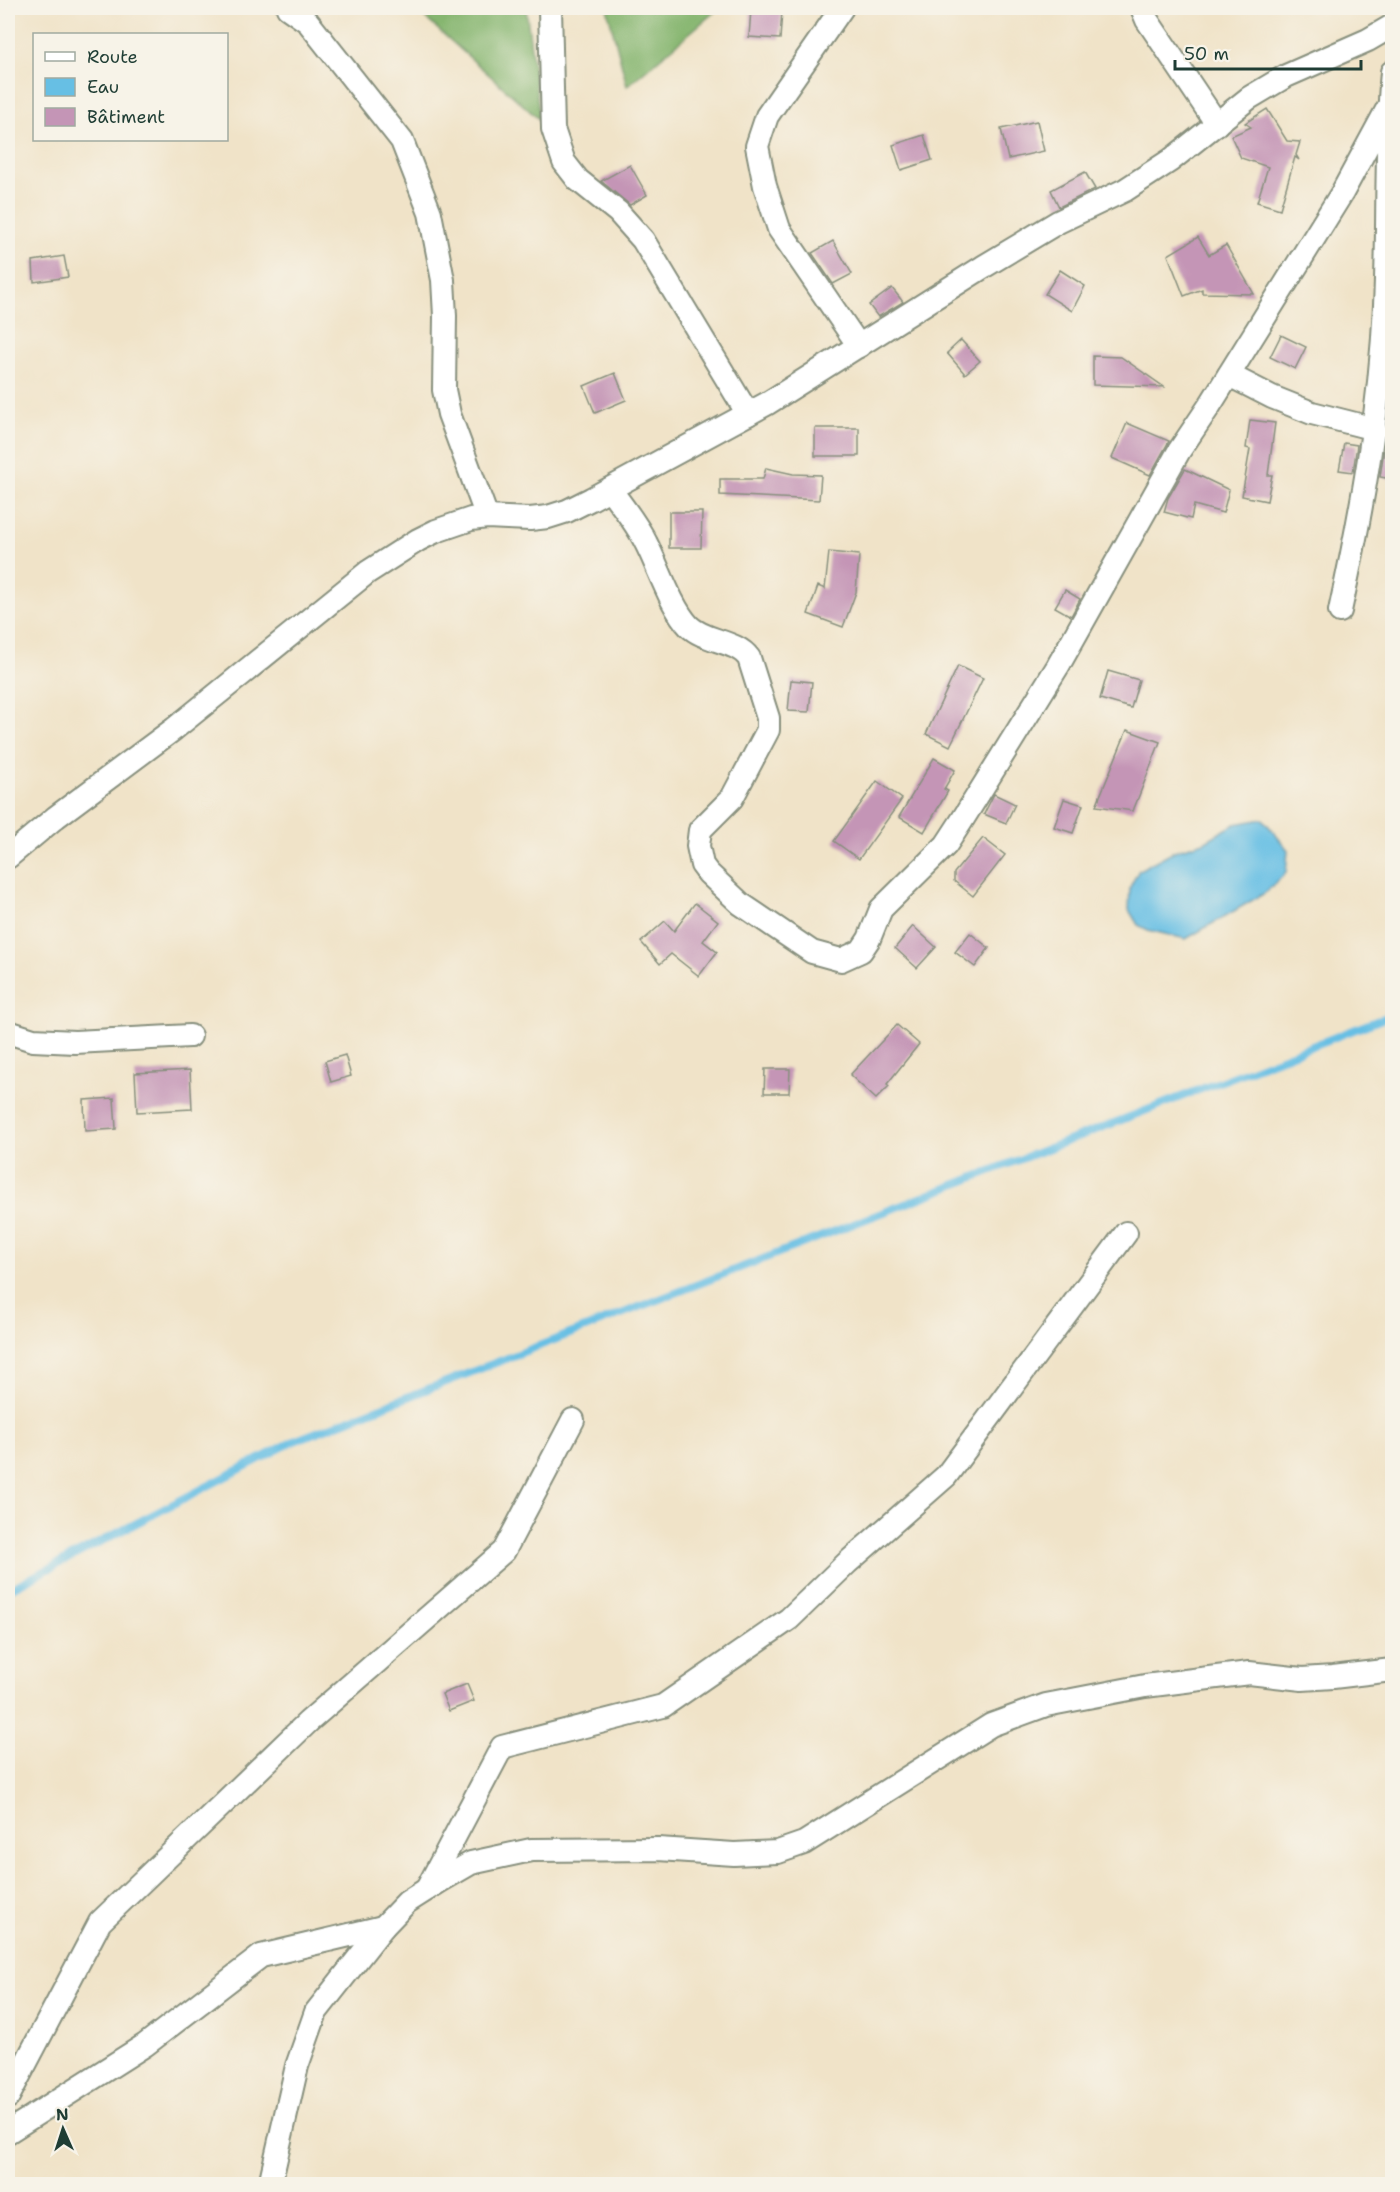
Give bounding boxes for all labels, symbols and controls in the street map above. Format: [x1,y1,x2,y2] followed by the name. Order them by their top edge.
[33,33,228,141] legend
[1175,33,1361,71] scale bar
[1184,42,1229,66] text: 50 m
[87,45,138,69] text: Route
[87,75,119,99] text: Eau
[87,105,165,129] text: Bâtiment
[33,2099,93,2159] north arrow
[55,2104,69,2125] text: N

